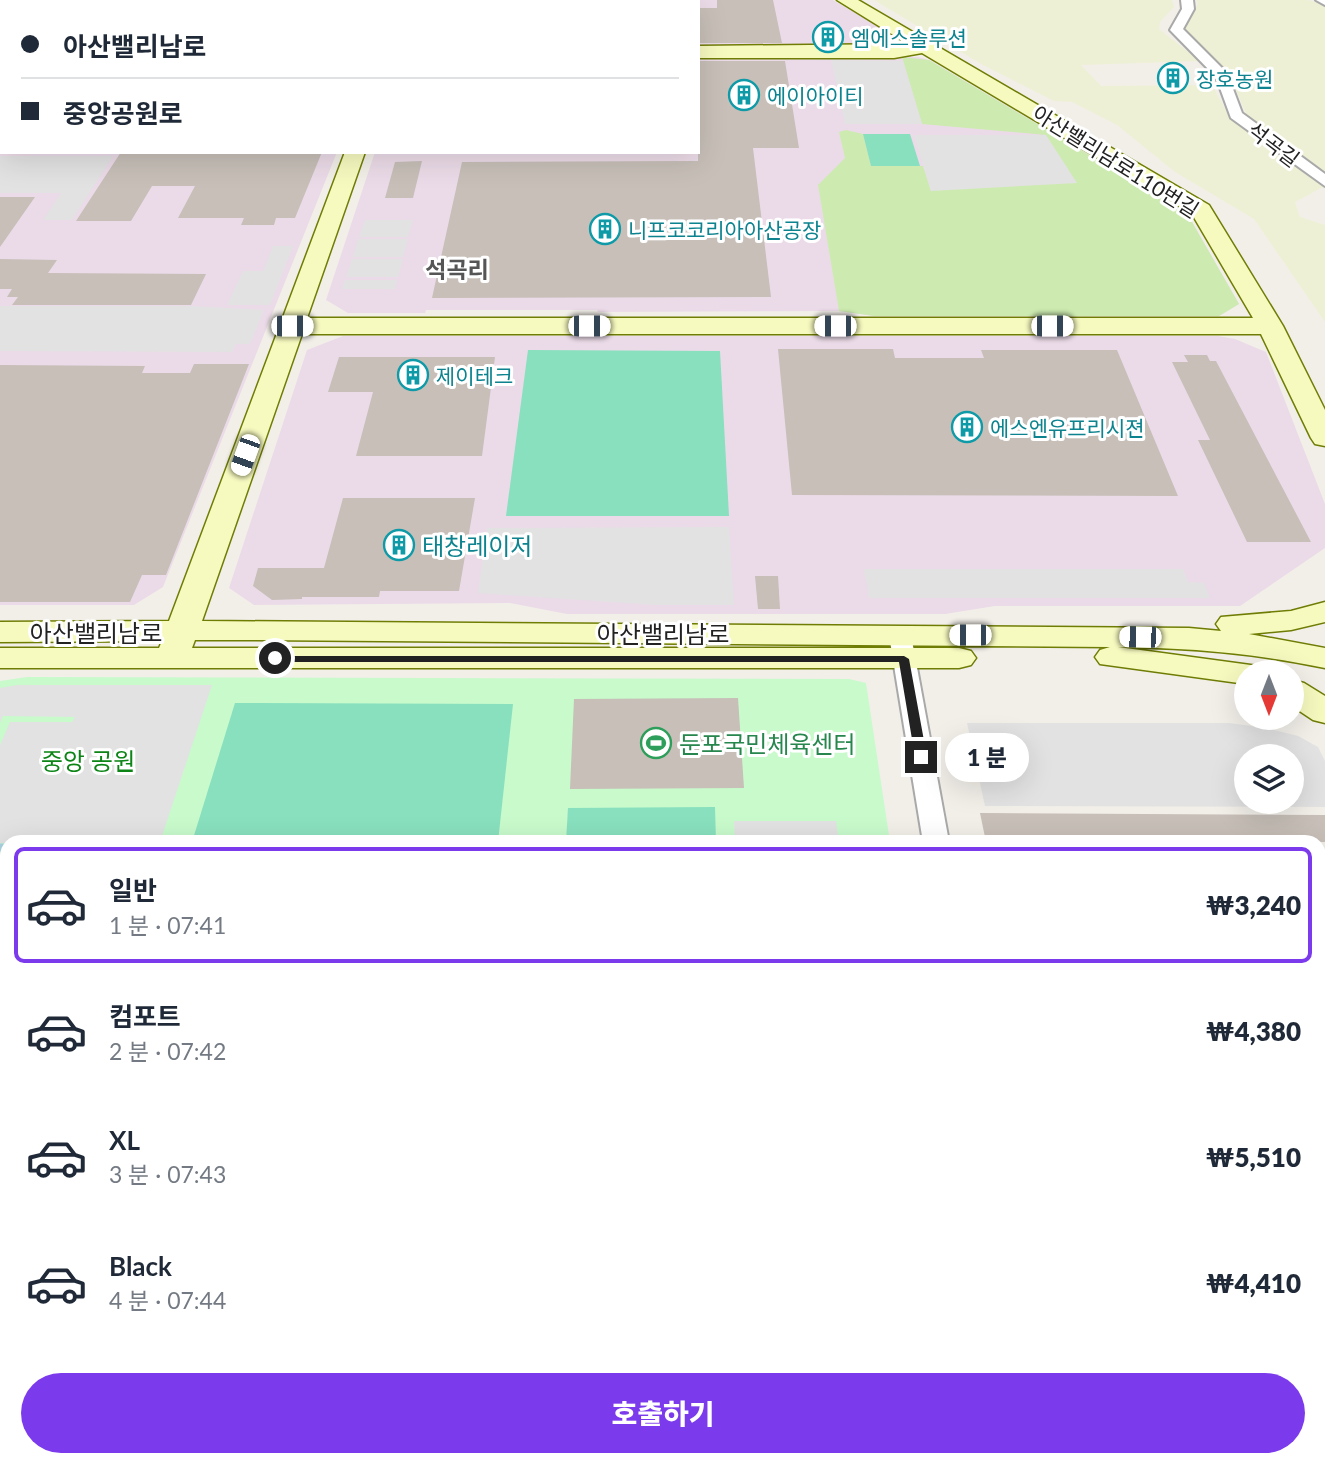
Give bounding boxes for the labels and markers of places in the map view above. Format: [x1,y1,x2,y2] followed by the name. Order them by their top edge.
[811,20,845,54] building icon: 엠에스솔루션
[851,25,967,50] place label: 엠에스솔루션
[1156,61,1190,95] building icon: 장호농원
[1196,66,1273,91] place label: 장호농원
[727,78,761,112] building icon: 에이아이티
[767,83,864,108] place label: 에이아이티
[588,212,622,246] building icon: 니프코코리아아산공장
[628,217,821,242] place label: 니프코코리아아산공장
[396,358,430,392] building icon: 제이테크
[436,363,513,388] place label: 제이테크
[950,410,984,444] building icon: 에스엔유프리시젼
[990,415,1145,440] place label: 에스엔유프리시젼
[382,528,416,562] building icon: 태창레이저
[422,531,532,560] place label: 태창레이저
[639,726,673,760] sports icon: 둔포국민체육센터
[679,729,856,758] place label: 둔포국민체육센터

